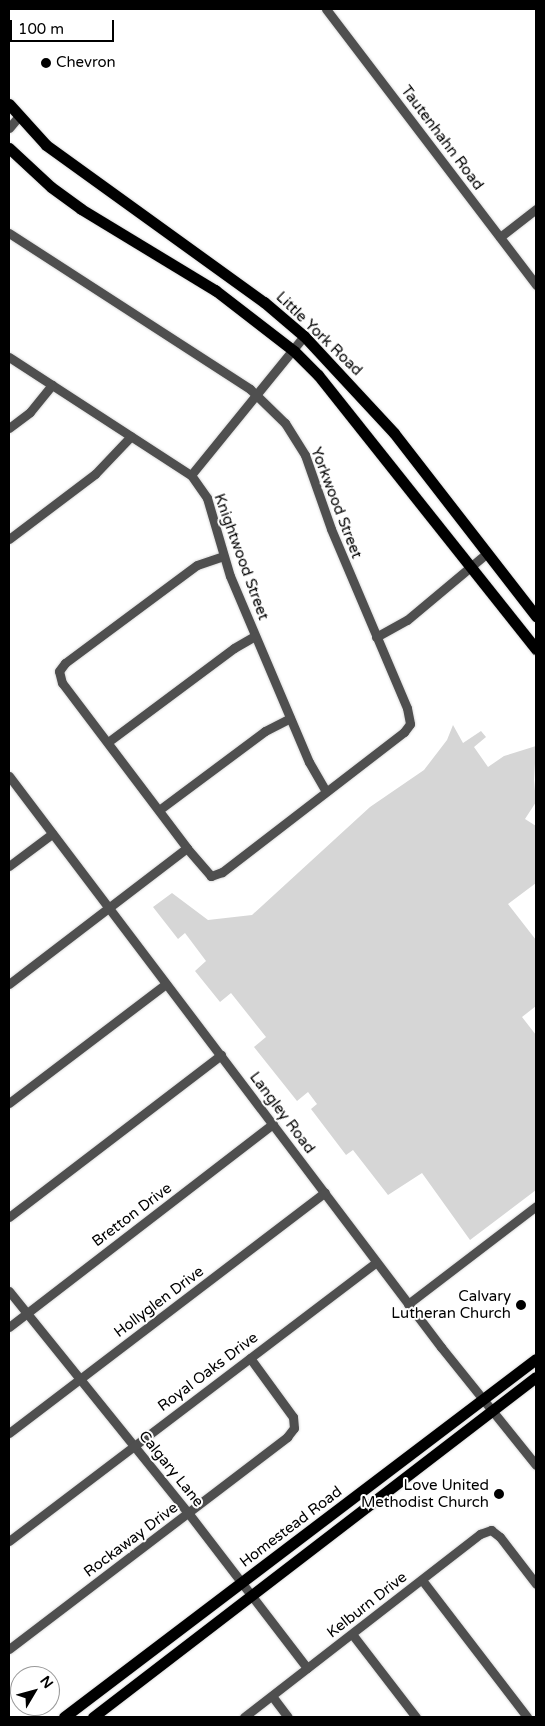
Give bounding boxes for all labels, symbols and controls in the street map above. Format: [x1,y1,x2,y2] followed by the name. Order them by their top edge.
[12,10,116,42] scale bar
[18,20,64,38] text: 100 m
[56,54,116,72] place label: Chevron
[40,57,52,69] marker: Chevron
[397,82,487,194] street label: Tautenhahn Road
[272,288,366,380] street label: Little York Road
[306,445,366,561] street label: Yorkwood Street
[210,491,272,623] street label: Knightwood Street
[245,1069,319,1157] street label: Langley Road
[89,1179,175,1251] street label: Bretton Drive
[111,1263,207,1341] street label: Hollyglen Drive
[391,1287,511,1322] place label: Calvary Lutheran Church
[515,1299,527,1311] marker: Calvary Lutheran Church
[155,1329,261,1415] street label: Royal Oaks Drive
[135,1427,207,1511] street label: Calgary Lane
[361,1476,489,1511] place label: Love United Methodist Church
[236,1483,346,1571] street label: Homestead Road
[493,1488,505,1500] marker: Love United Methodist Church
[80,1499,182,1581] street label: Rockaway Drive
[323,1568,411,1642] street label: Kelburn Drive
[10,1666,60,1716] north arrow
[36,1673,57,1692] text: N

